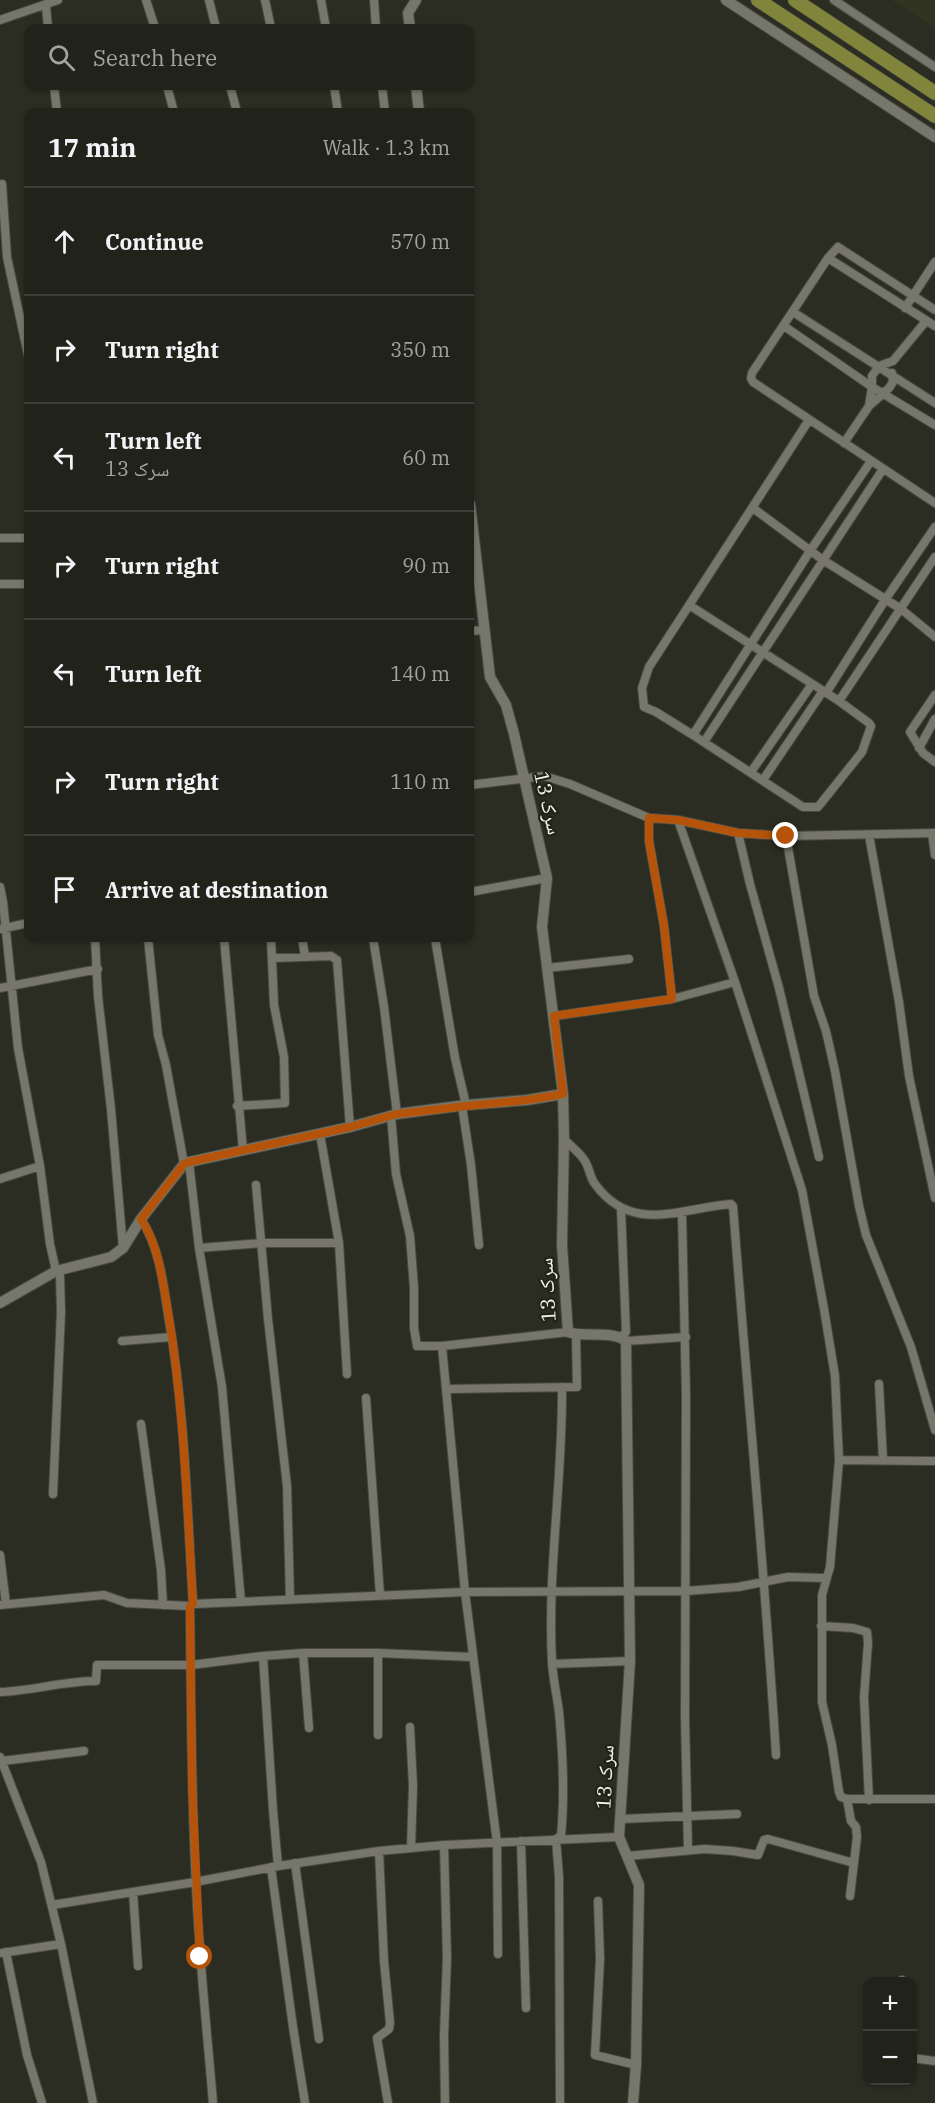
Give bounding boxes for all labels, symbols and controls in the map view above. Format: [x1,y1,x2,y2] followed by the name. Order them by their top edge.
[24,24,474,90] search box
[45,41,78,74] icon: search
[93,43,217,72] text: Search here
[48,130,136,164] text: 17 min
[323,134,450,161] text: Walk · 1.3 km
[48,225,81,258] icon: ahead
[105,227,204,256] text: Continue
[390,228,450,255] text: 570 m
[48,333,81,366] icon: right
[105,335,219,364] text: Turn right
[390,336,450,363] text: 350 m
[105,426,201,455] text: Turn left
[48,441,81,474] icon: left
[402,444,450,471] text: 60 m
[105,455,169,482] text: سرک 13
[48,549,81,582] icon: right
[105,551,219,580] text: Turn right
[402,552,450,579] text: 90 m
[48,657,81,690] icon: left
[105,659,201,688] text: Turn left
[390,660,450,687] text: 140 m
[48,765,81,798] icon: right
[105,767,219,796] text: Turn right
[390,768,450,795] text: 110 m
[528,769,569,837] street label: سرک 13
[772,822,798,848] route end
[48,873,81,906] icon: arrive
[105,875,328,904] text: Arrive at destination
[531,1257,562,1323] street label: سرک 13
[589,1744,620,1810] street label: سرک 13
[186,1943,212,1969] route start
[863,1977,917,2085] map controls
[863,1977,917,2031] button: +
[863,2031,917,2085] button: −

